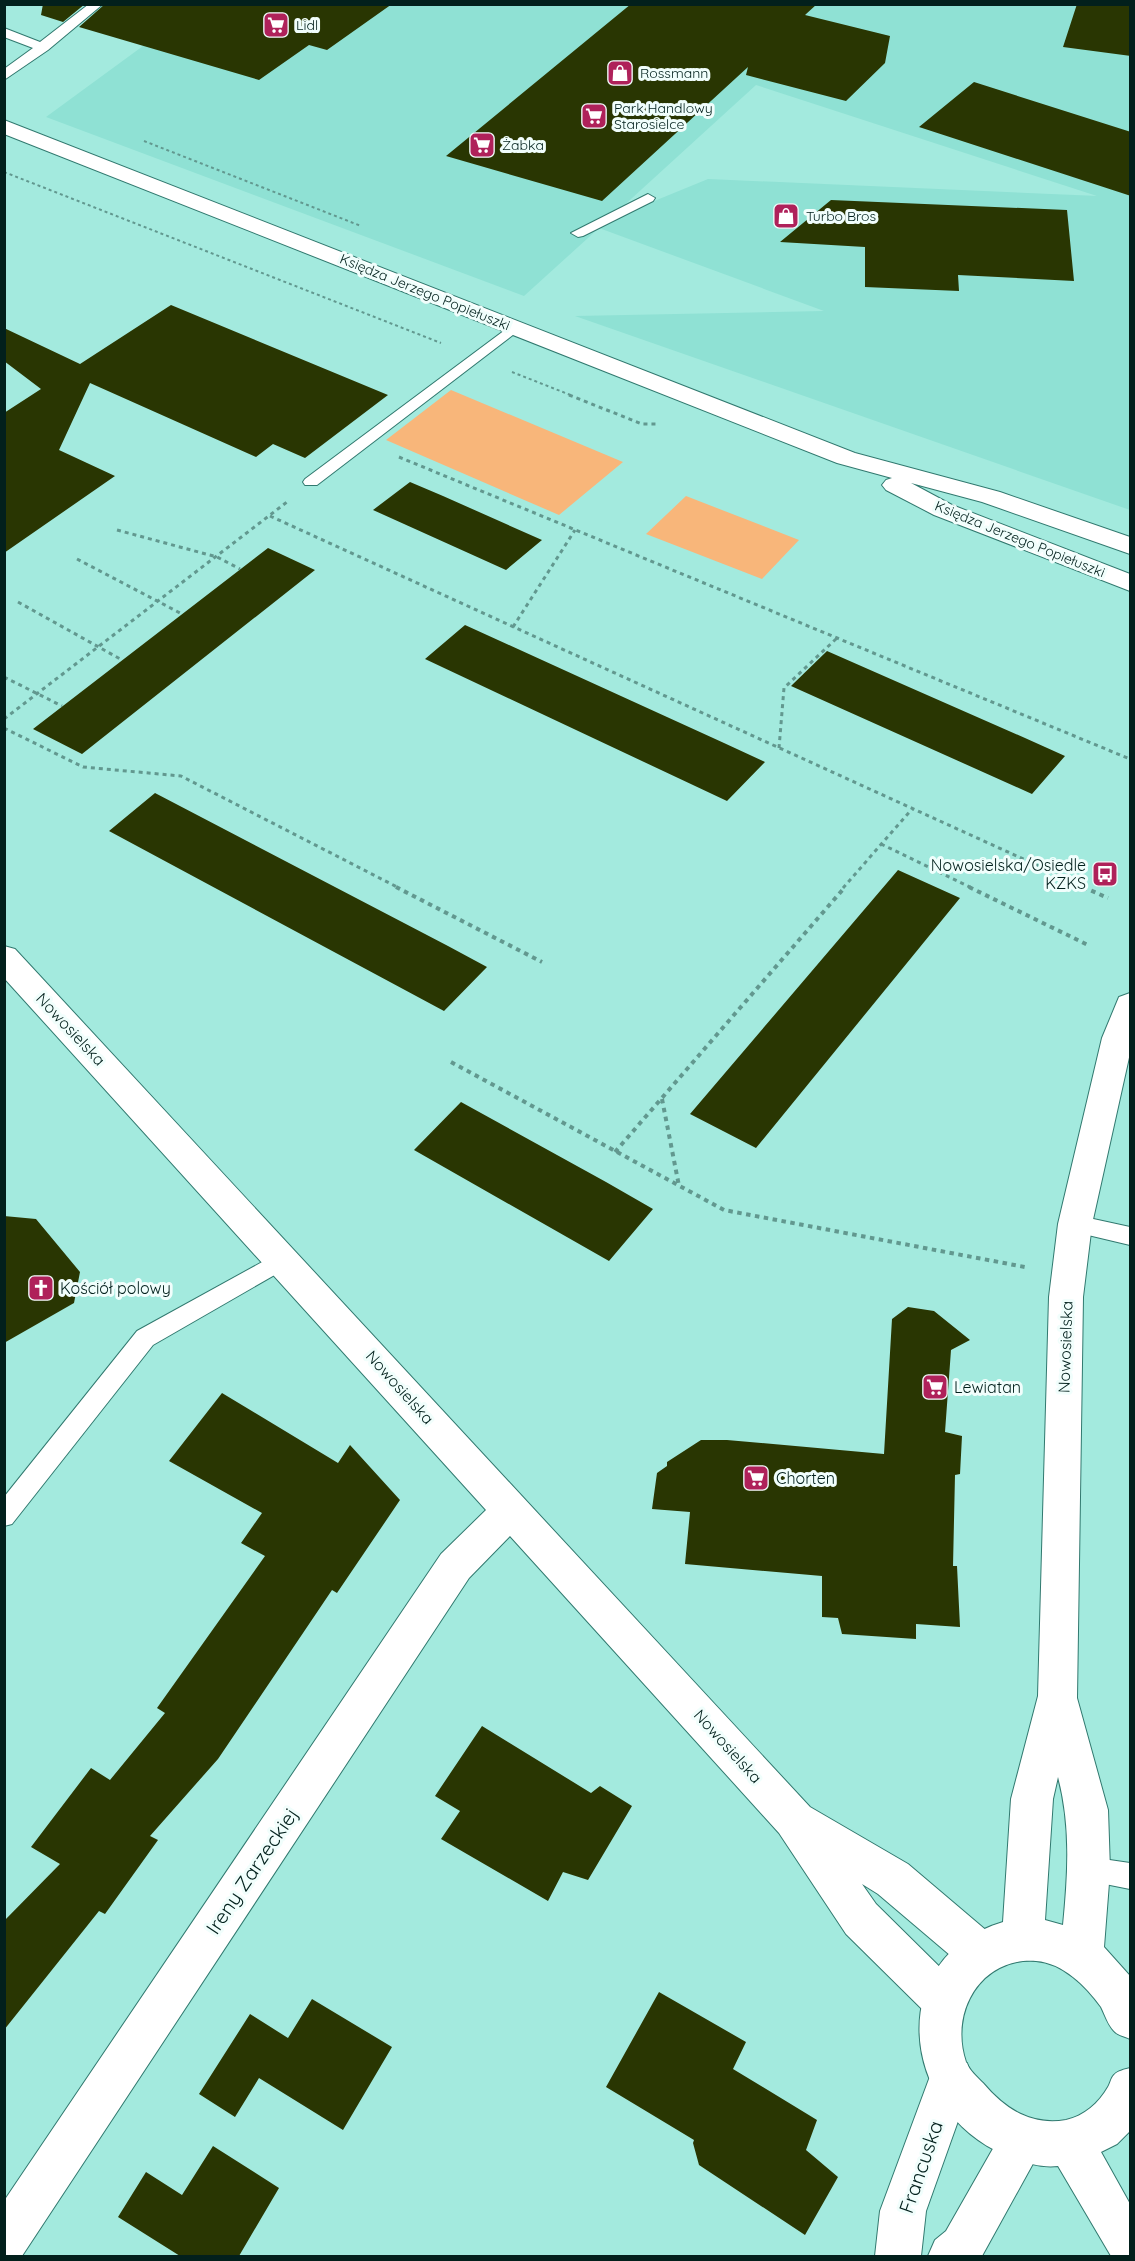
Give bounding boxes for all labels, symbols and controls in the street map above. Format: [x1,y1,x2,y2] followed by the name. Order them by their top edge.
[261,10,291,40] supermarket icon: Lidl
[296,16,318,34] place label: Lidl
[605,58,635,88] shop icon: Rossmann
[640,64,708,82] place label: Rossmann
[614,99,713,133] place label: Park Handlowy Starosielce
[579,101,609,131] supermarket icon: Park Handlowy Starosielce
[467,130,497,160] supermarket icon: Żabka
[502,136,544,154] place label: Żabka
[771,201,801,231] shop icon: Turbo Bros
[806,207,876,225] place label: Turbo Bros
[337,250,513,334] street label: Księdza Jerzego Popiełuszki
[932,497,1108,581] street label: Księdza Jerzego Popiełuszki
[931,855,1086,893] place label: Nowosielska/Osiedle KZKS
[1090,859,1120,889] bus stop icon: Nowosielska/Osiedle KZKS
[32,988,110,1070] street label: Nowosielska
[26,1273,56,1303] church icon: Kościół polowy
[60,1278,171,1298] place label: Kościół polowy
[1053,1300,1077,1394] street label: Nowosielska
[362,1346,438,1428] street label: Nowosielska
[920,1372,950,1402] supermarket icon: Lewiatan
[954,1377,1021,1397] place label: Lewiatan
[741,1463,771,1493] supermarket icon: Chorten
[776,1468,835,1488] place label: Chorten
[690,1705,766,1787] street label: Nowosielska
[200,1803,303,1939] street label: Ireny Zarzeckiej
[893,2117,948,2216] street label: Francuska

